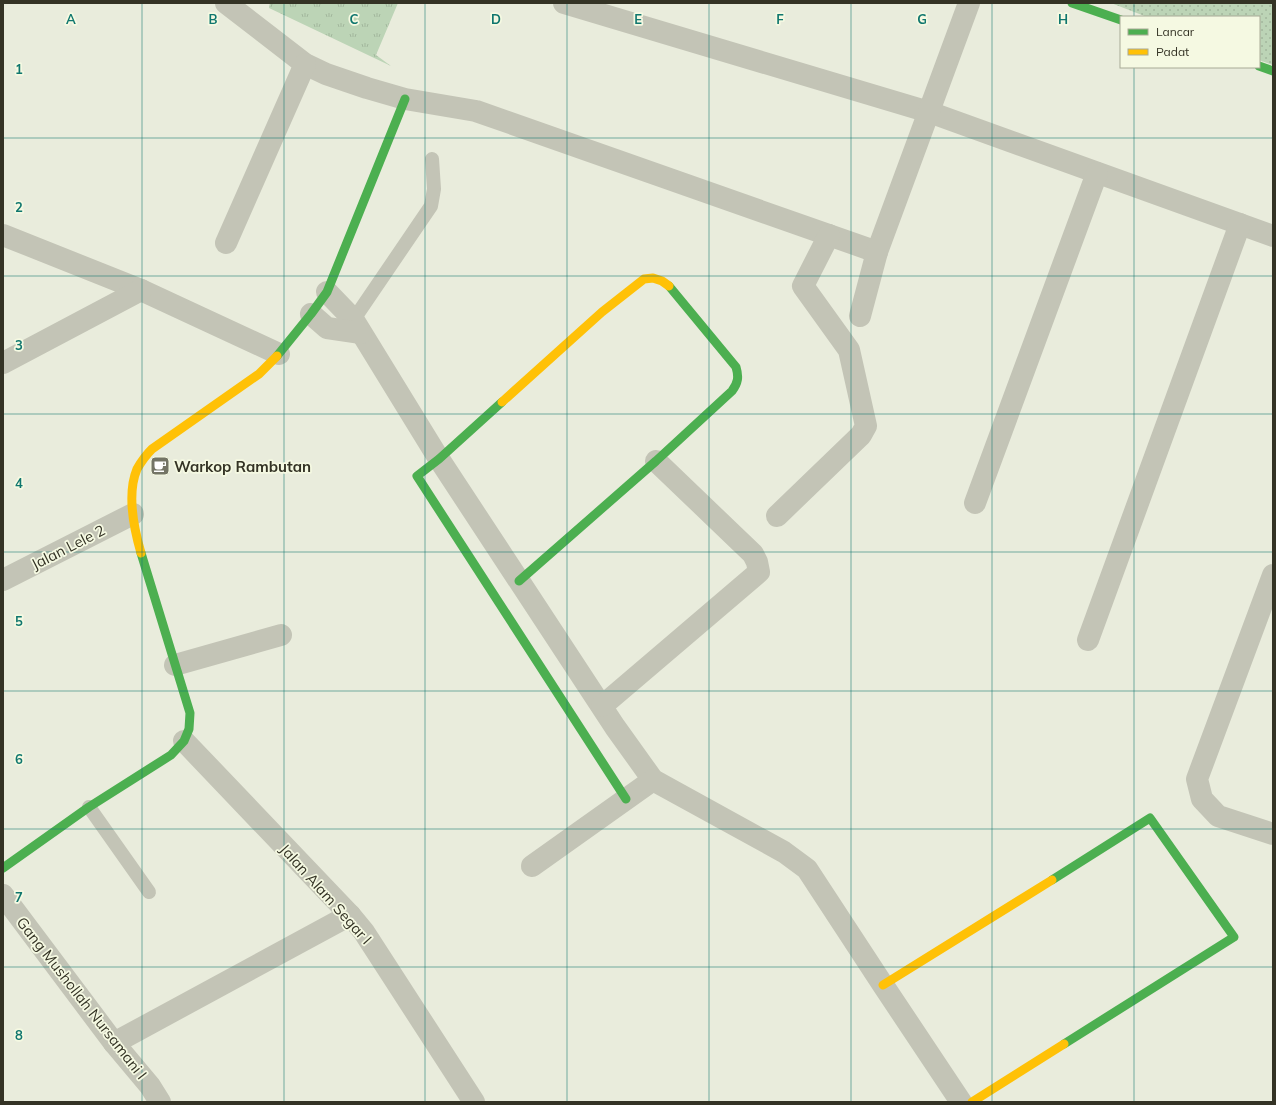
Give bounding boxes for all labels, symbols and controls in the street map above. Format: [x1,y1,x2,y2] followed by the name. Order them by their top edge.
[66,11,76,27] text: A
[209,11,218,27] text: B
[350,11,359,27] text: C
[491,11,501,27] text: D
[634,11,642,27] text: E
[776,11,784,27] text: F
[917,11,927,27] text: G
[1058,11,1068,27] text: H
[1120,16,1260,68] legend
[1156,24,1195,39] text: Lancar
[1156,44,1189,59] text: Padat
[15,61,23,77] text: 1
[15,199,23,215] text: 2
[15,337,23,353] text: 3
[149,455,171,477] cafe icon: Warkop Rambutan
[174,457,311,476] place label: Warkop Rambutan
[15,475,23,491] text: 4
[28,520,108,574] street label: Jalan Lele 2
[15,613,23,629] text: 5
[15,751,23,767] text: 6
[276,840,376,948] street label: Jalan Alam Segar I
[15,889,23,905] text: 7
[13,913,151,1083] street label: Gang Mushollah Nursamani I
[15,1027,23,1043] text: 8

